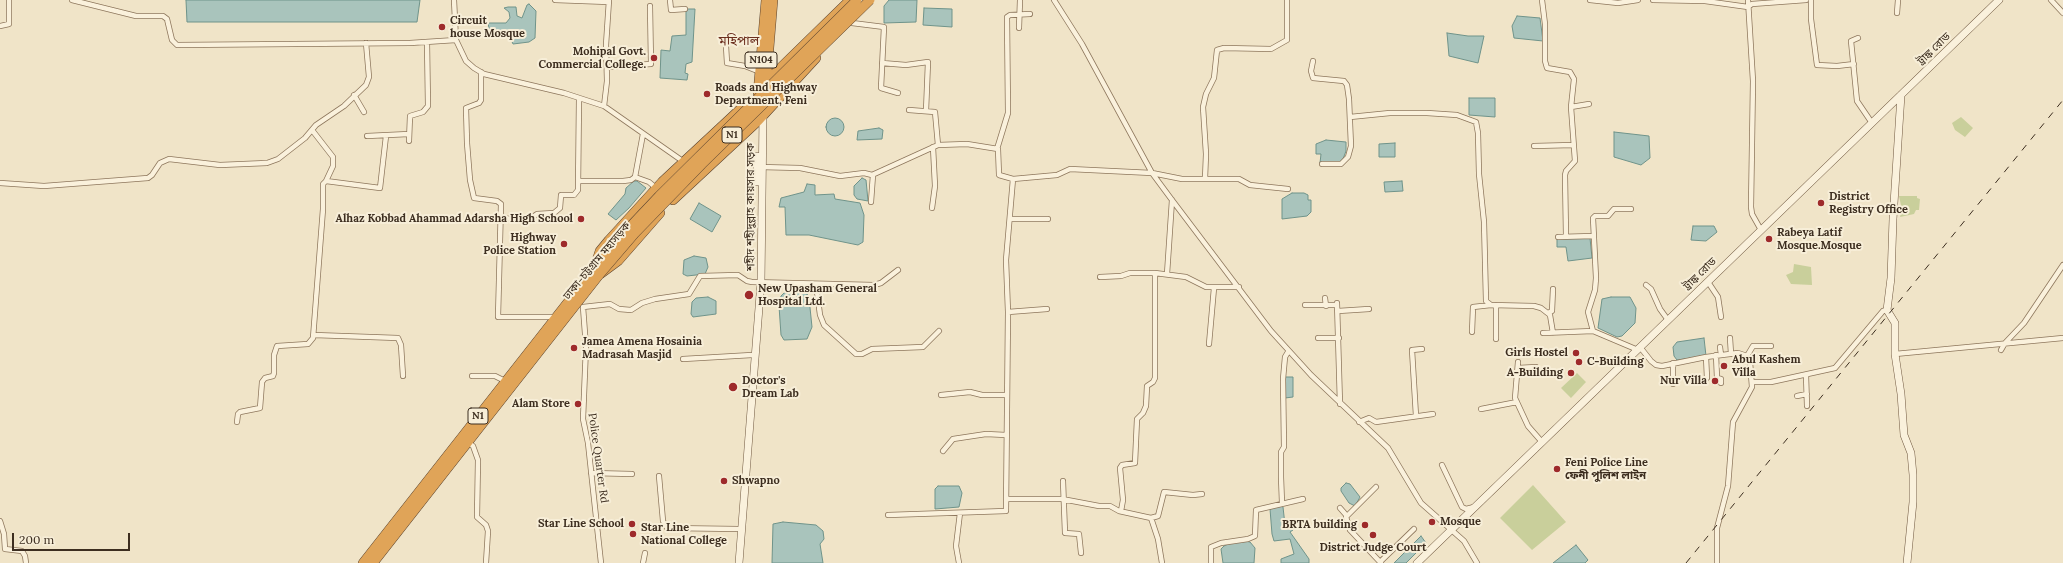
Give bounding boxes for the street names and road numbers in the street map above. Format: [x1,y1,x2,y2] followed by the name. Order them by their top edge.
[1915,30,1953,68] street label: ট্রাঙ্ক রোড
[745,52,777,68] road number: N104
[722,127,742,143] road number: N1
[744,143,758,271] street label: শহীদ শহীদুল্লাহ কায়সার সড়ক
[561,219,633,303] street label: ঢাকা-চট্টগ্রাম মহাসড়ক
[1681,255,1719,293] street label: ট্রাঙ্ক রোড
[468,408,488,424] road number: N1
[585,412,611,504] street label: Police Quarter Rd

